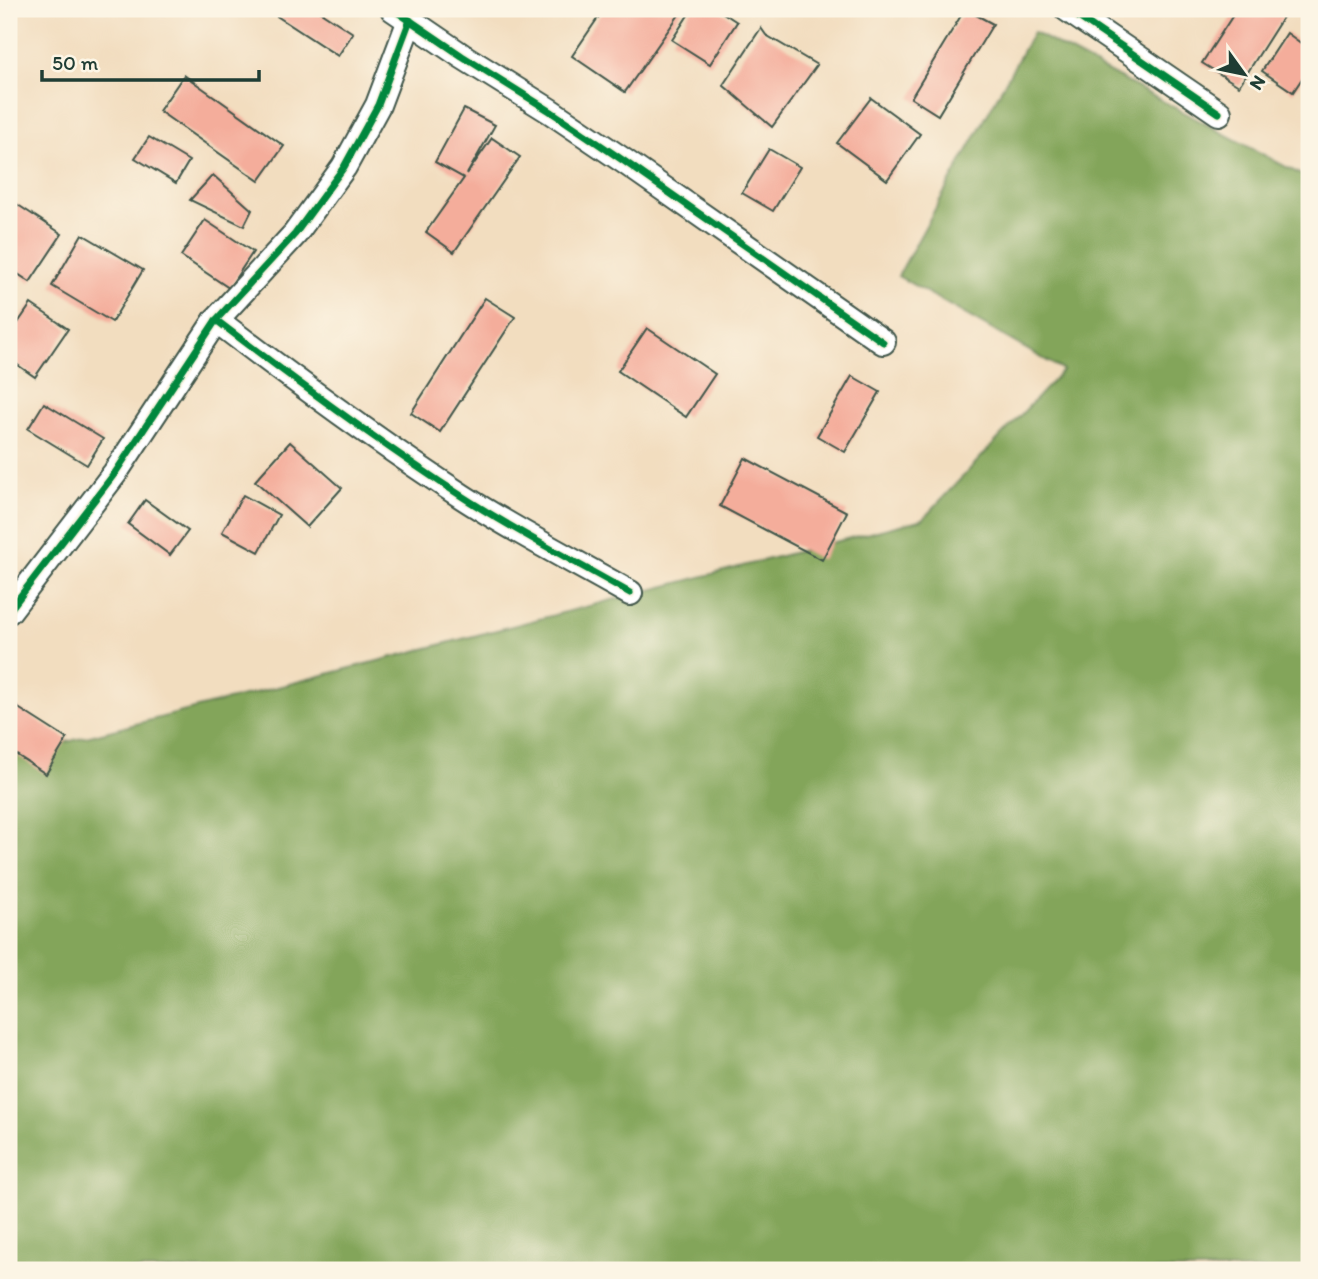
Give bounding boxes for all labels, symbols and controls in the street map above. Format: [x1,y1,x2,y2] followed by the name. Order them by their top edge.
[42,38,259,82] scale bar
[1210,38,1280,108] north arrow
[52,50,99,75] text: 50 m
[1245,71,1271,95] text: N

